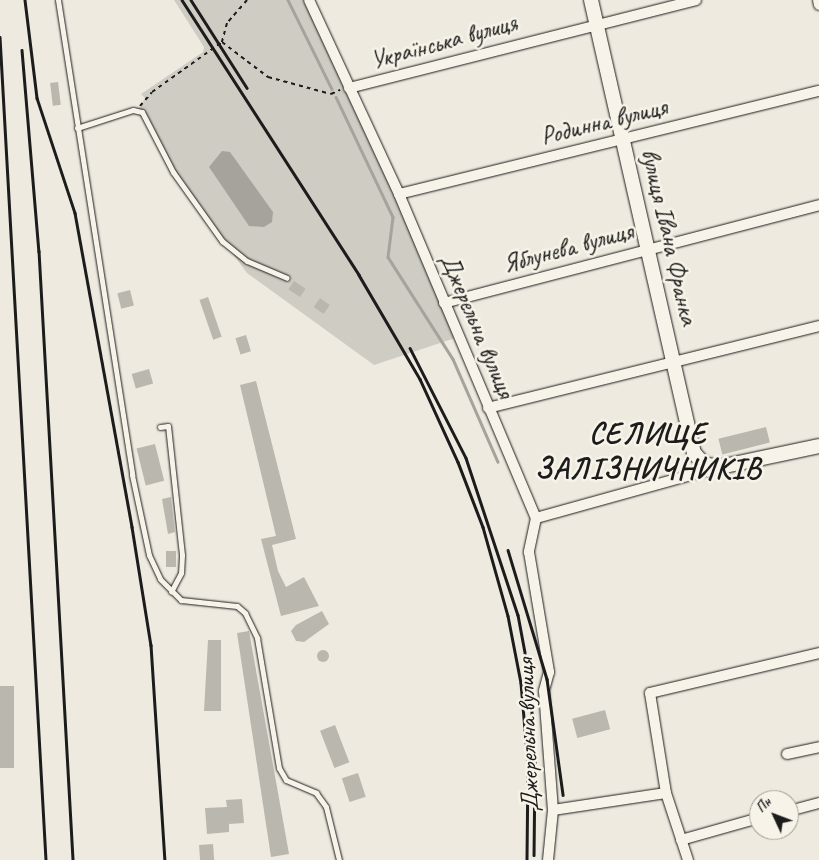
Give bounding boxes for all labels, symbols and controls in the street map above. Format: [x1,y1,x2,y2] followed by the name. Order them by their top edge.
[367,8,521,76] street label: Українська вулиця
[538,92,670,152] street label: Родинна вулиця
[634,146,704,328] street label: вулиця Івана Франка
[500,216,636,280] street label: Яблунева вулиця
[433,250,521,402] street label: Джерельна вулиця
[531,415,765,486] district label: СЕЛИЩЕ ЗАЛІЗНИЧНИКІВ
[510,658,546,812] street label: Джерельна вулиця
[749,790,799,840] north arrow
[752,794,775,816] text: Пн

